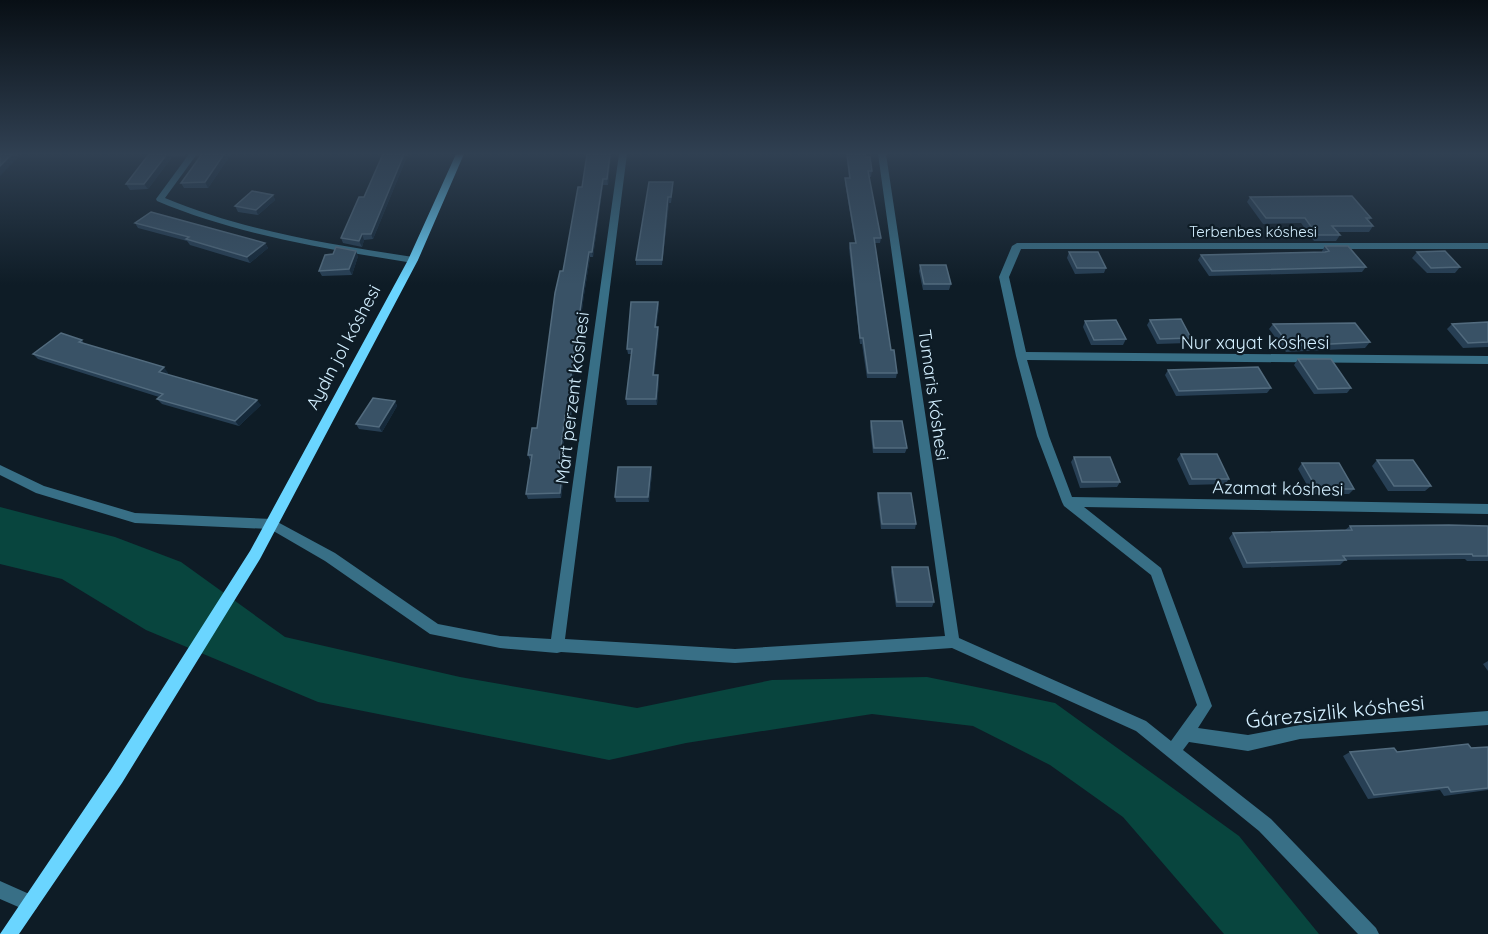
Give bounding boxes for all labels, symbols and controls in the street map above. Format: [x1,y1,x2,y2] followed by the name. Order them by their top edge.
[1189,222,1317,241] street label: Terbenbes kóshesi
[300,281,386,413] street label: Aydın jol kóshesi
[550,311,594,485] street label: Márt perzent kóshesi
[913,328,955,462] street label: Tumaris kóshesi
[1181,331,1329,354] street label: Nur xayat kóshesi
[1212,475,1344,501] street label: Azamat kóshesi
[1244,689,1426,733] street label: Ǵárezsizlik kóshesi

